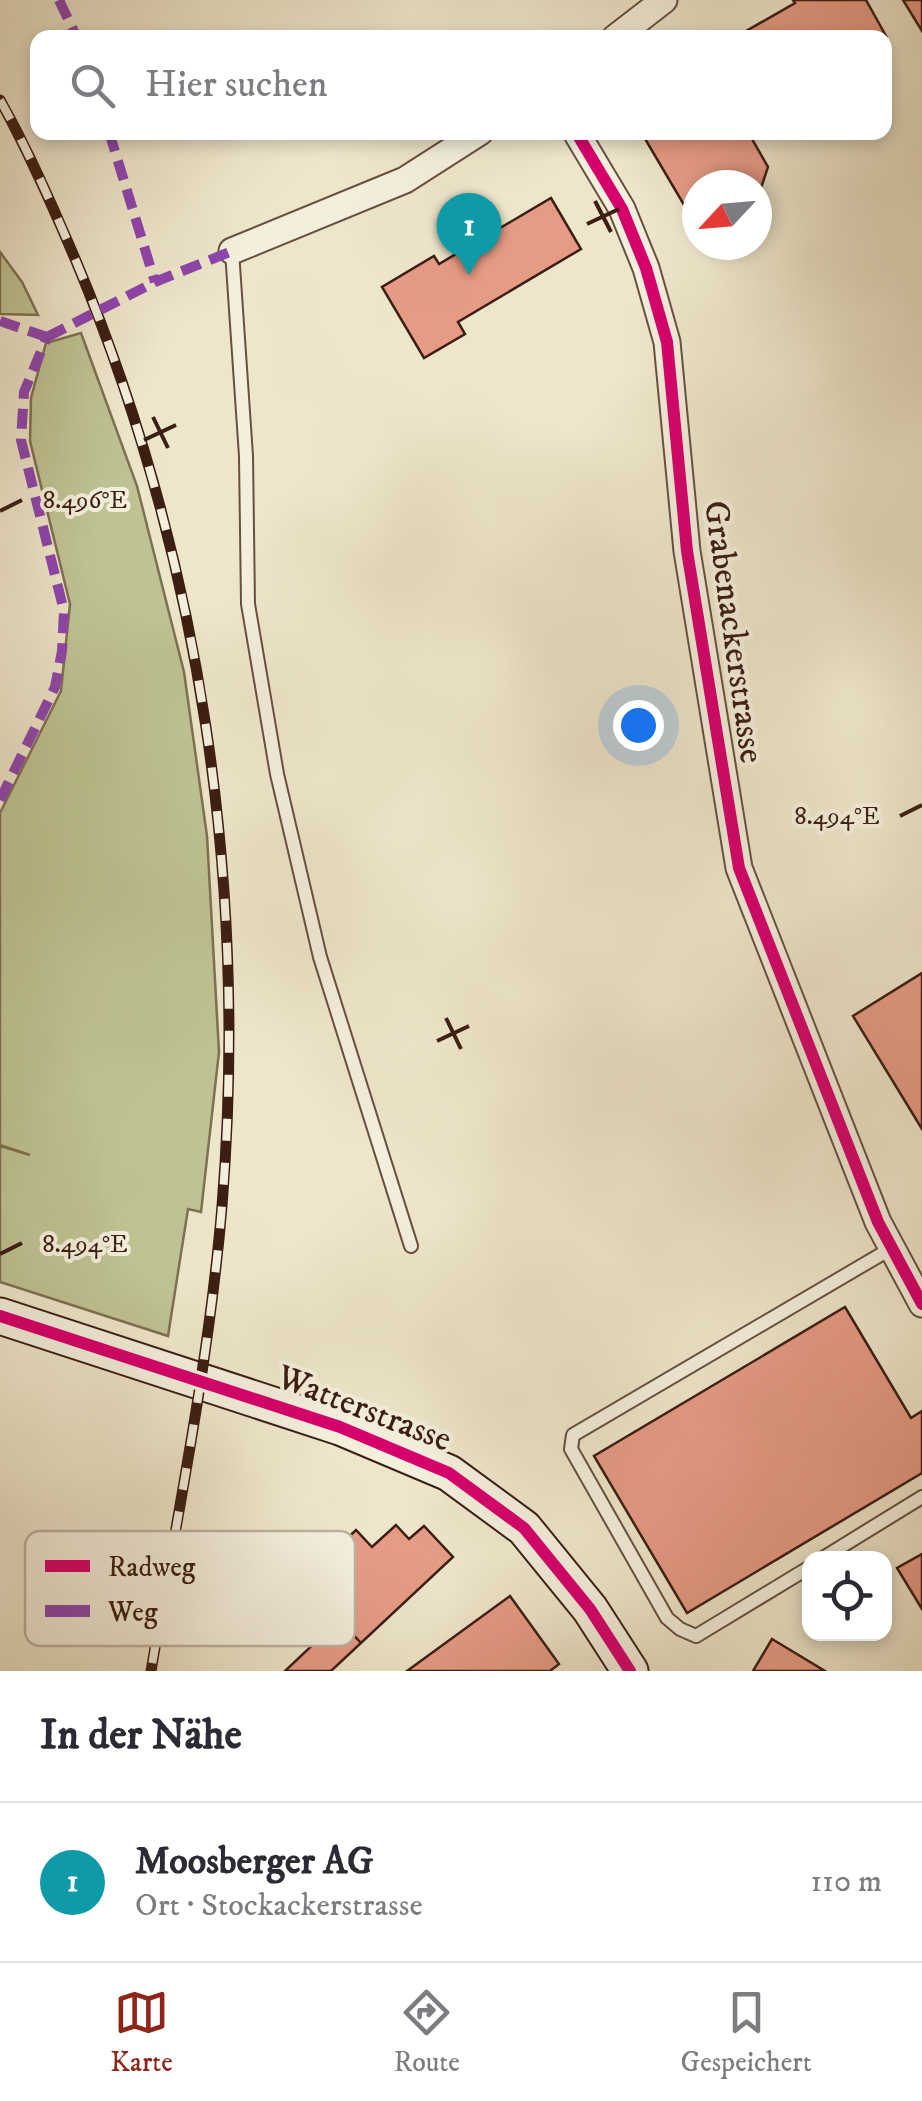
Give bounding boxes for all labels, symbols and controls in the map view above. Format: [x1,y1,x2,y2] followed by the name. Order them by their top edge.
[30,30,892,140] search box
[65,58,120,113] icon: search
[145,61,328,109] text: Hier suchen
[682,170,772,260] north arrow
[436,192,502,275] pin: 1
[43,485,127,516] text: 8.496°E
[693,498,773,766] street label: Grabenackerstrasse
[613,700,664,751] your location
[794,801,880,832] text: 8.494°E
[42,1229,128,1260] text: 8.494°E
[270,1355,458,1462] street label: Watterstrasse
[25,1531,355,1646] legend
[108,1550,196,1585] text: Radweg
[802,1551,892,1641] map controls
[802,1551,892,1641] button: locate
[107,1595,158,1630] text: Weg
[40,1710,242,1762] text: In der Nähe
[135,1838,373,1886] text: Moosberger AG
[67,1862,78,1902] text: 1
[810,1862,882,1902] text: 110 m
[135,1886,423,1926] text: Ort · Stockackerstrasse
[110,1985,173,2080] tab: Karte
[394,1985,460,2080] tab: Route
[681,1985,812,2080] tab: Gespeichert

